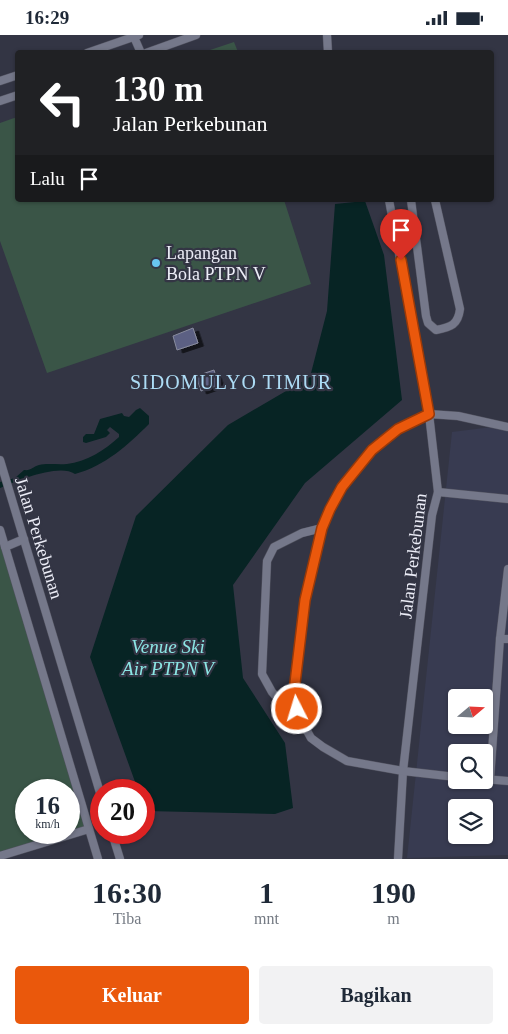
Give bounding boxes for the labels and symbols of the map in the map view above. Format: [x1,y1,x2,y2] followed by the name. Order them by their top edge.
[380,209,422,260] pin
[166,243,266,284] place label: Lapangan Bola PTPN V
[150,257,162,269] marker: Lapangan Bola PTPN V
[130,371,332,393] district label: SIDOMULYO TIMUR
[11,475,67,601] street label: Jalan Perkebunan
[395,492,431,620] street label: Jalan Perkebunan
[120,636,216,679] water label: Venue Ski Air PTPN V
[270,682,322,734] position arrow
[448,689,492,734] north arrow
[90,779,155,844] speed limit sign: 20

